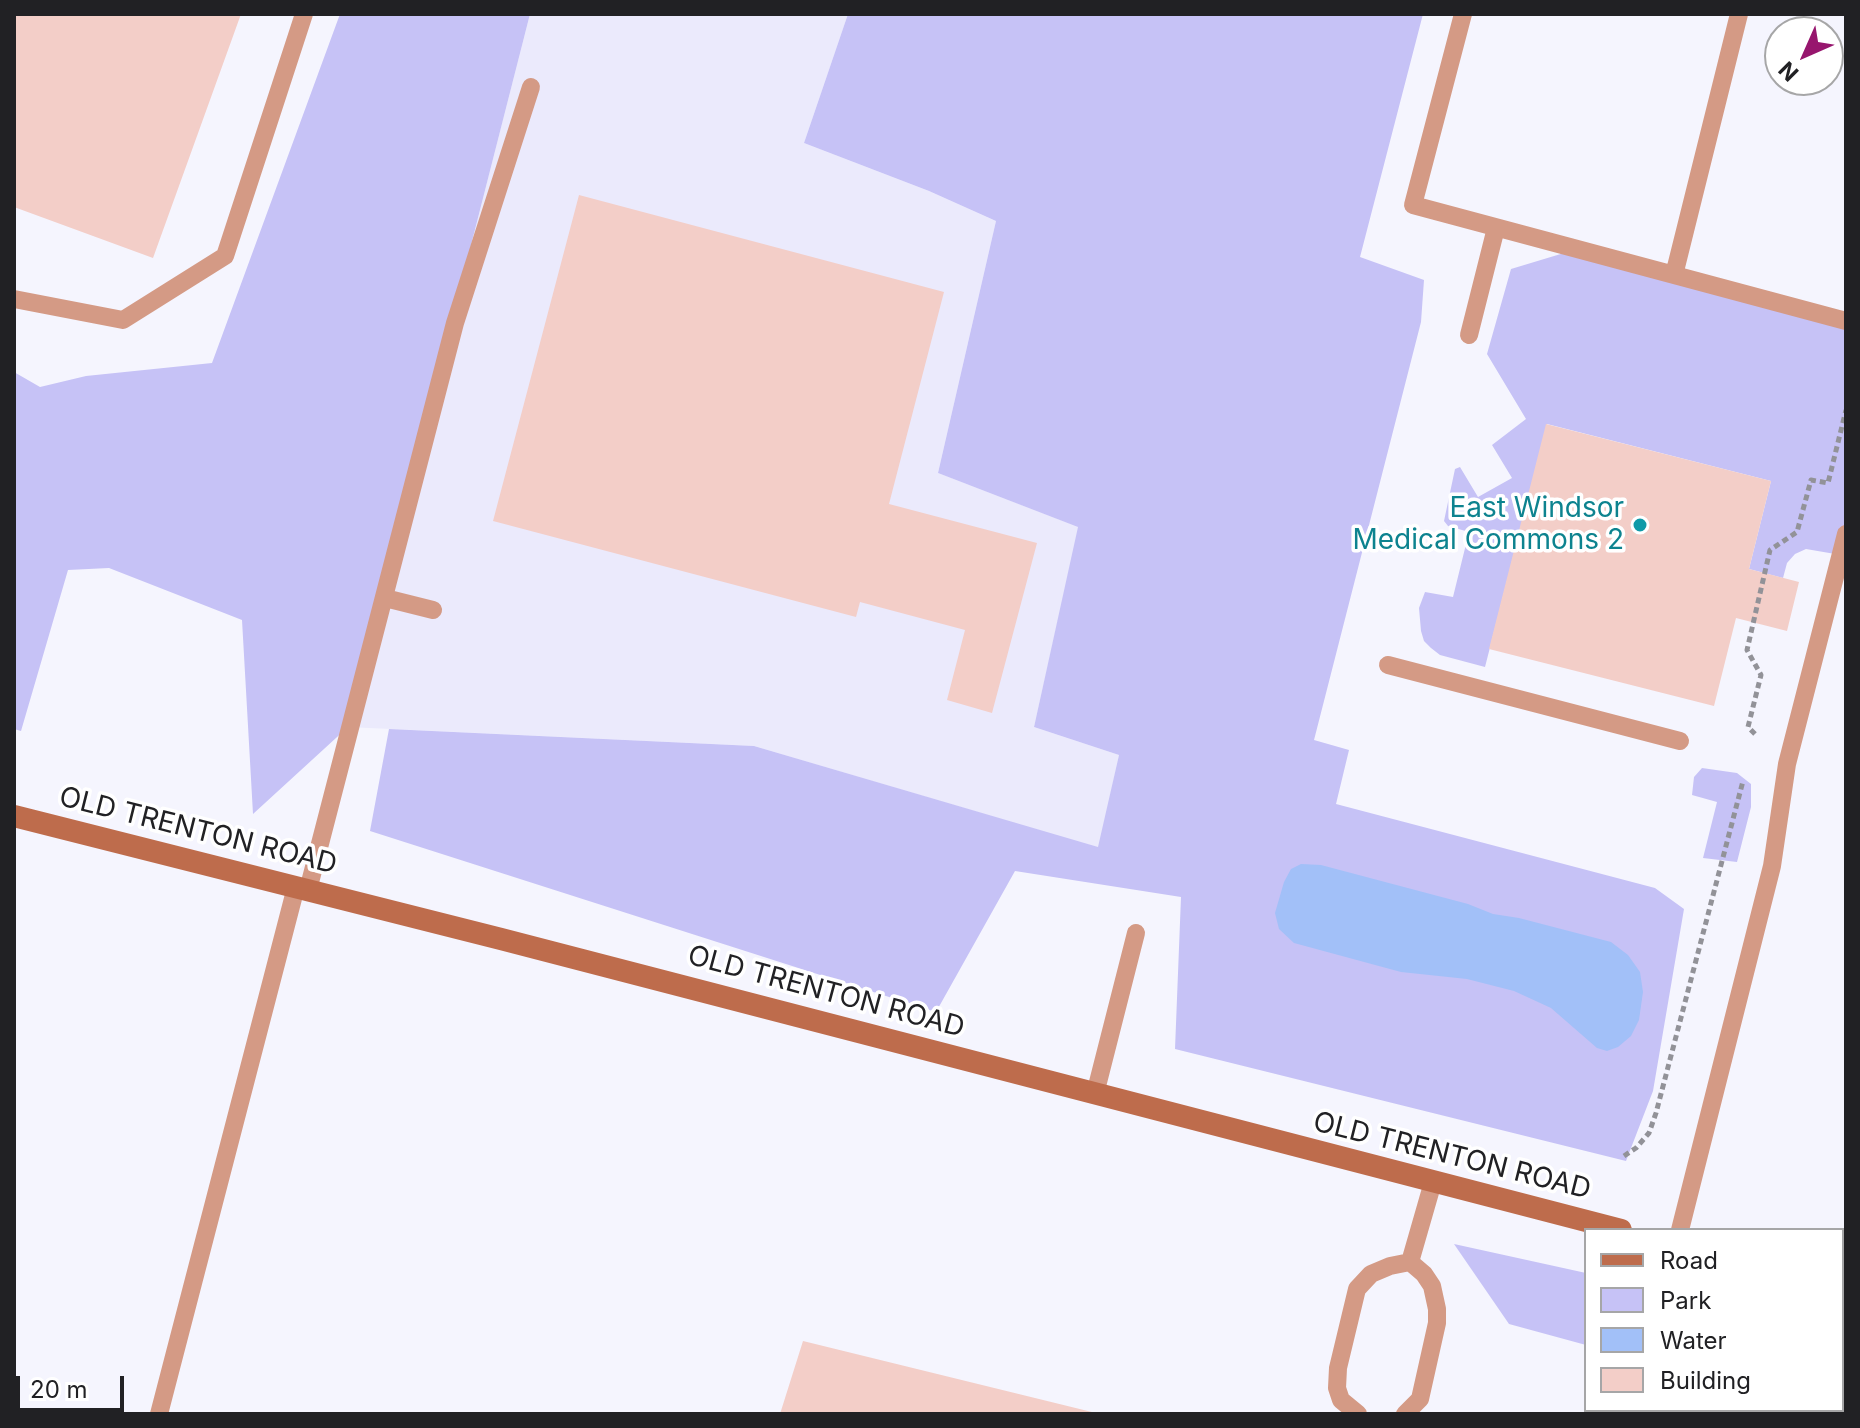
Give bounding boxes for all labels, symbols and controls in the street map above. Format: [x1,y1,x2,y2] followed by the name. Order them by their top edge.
[1764,16,1844,96] north arrow
[1773,56,1804,87] text: N
[1352,492,1624,558] place label: East Windsor Medical Commons 2
[1631,516,1649,534] marker: East Windsor Medical Commons 2
[56,780,340,882] street label: OLD TRENTON ROAD
[684,939,968,1045] street label: OLD TRENTON ROAD
[1310,1105,1594,1207] street label: OLD TRENTON ROAD
[1584,1228,1844,1412] legend
[1660,1246,1718,1275] text: Road
[1660,1286,1711,1315] text: Park
[1660,1326,1727,1355] text: Water
[20,1360,128,1410] scale bar
[1660,1366,1751,1395] text: Building
[30,1375,88,1404] text: 20 m

